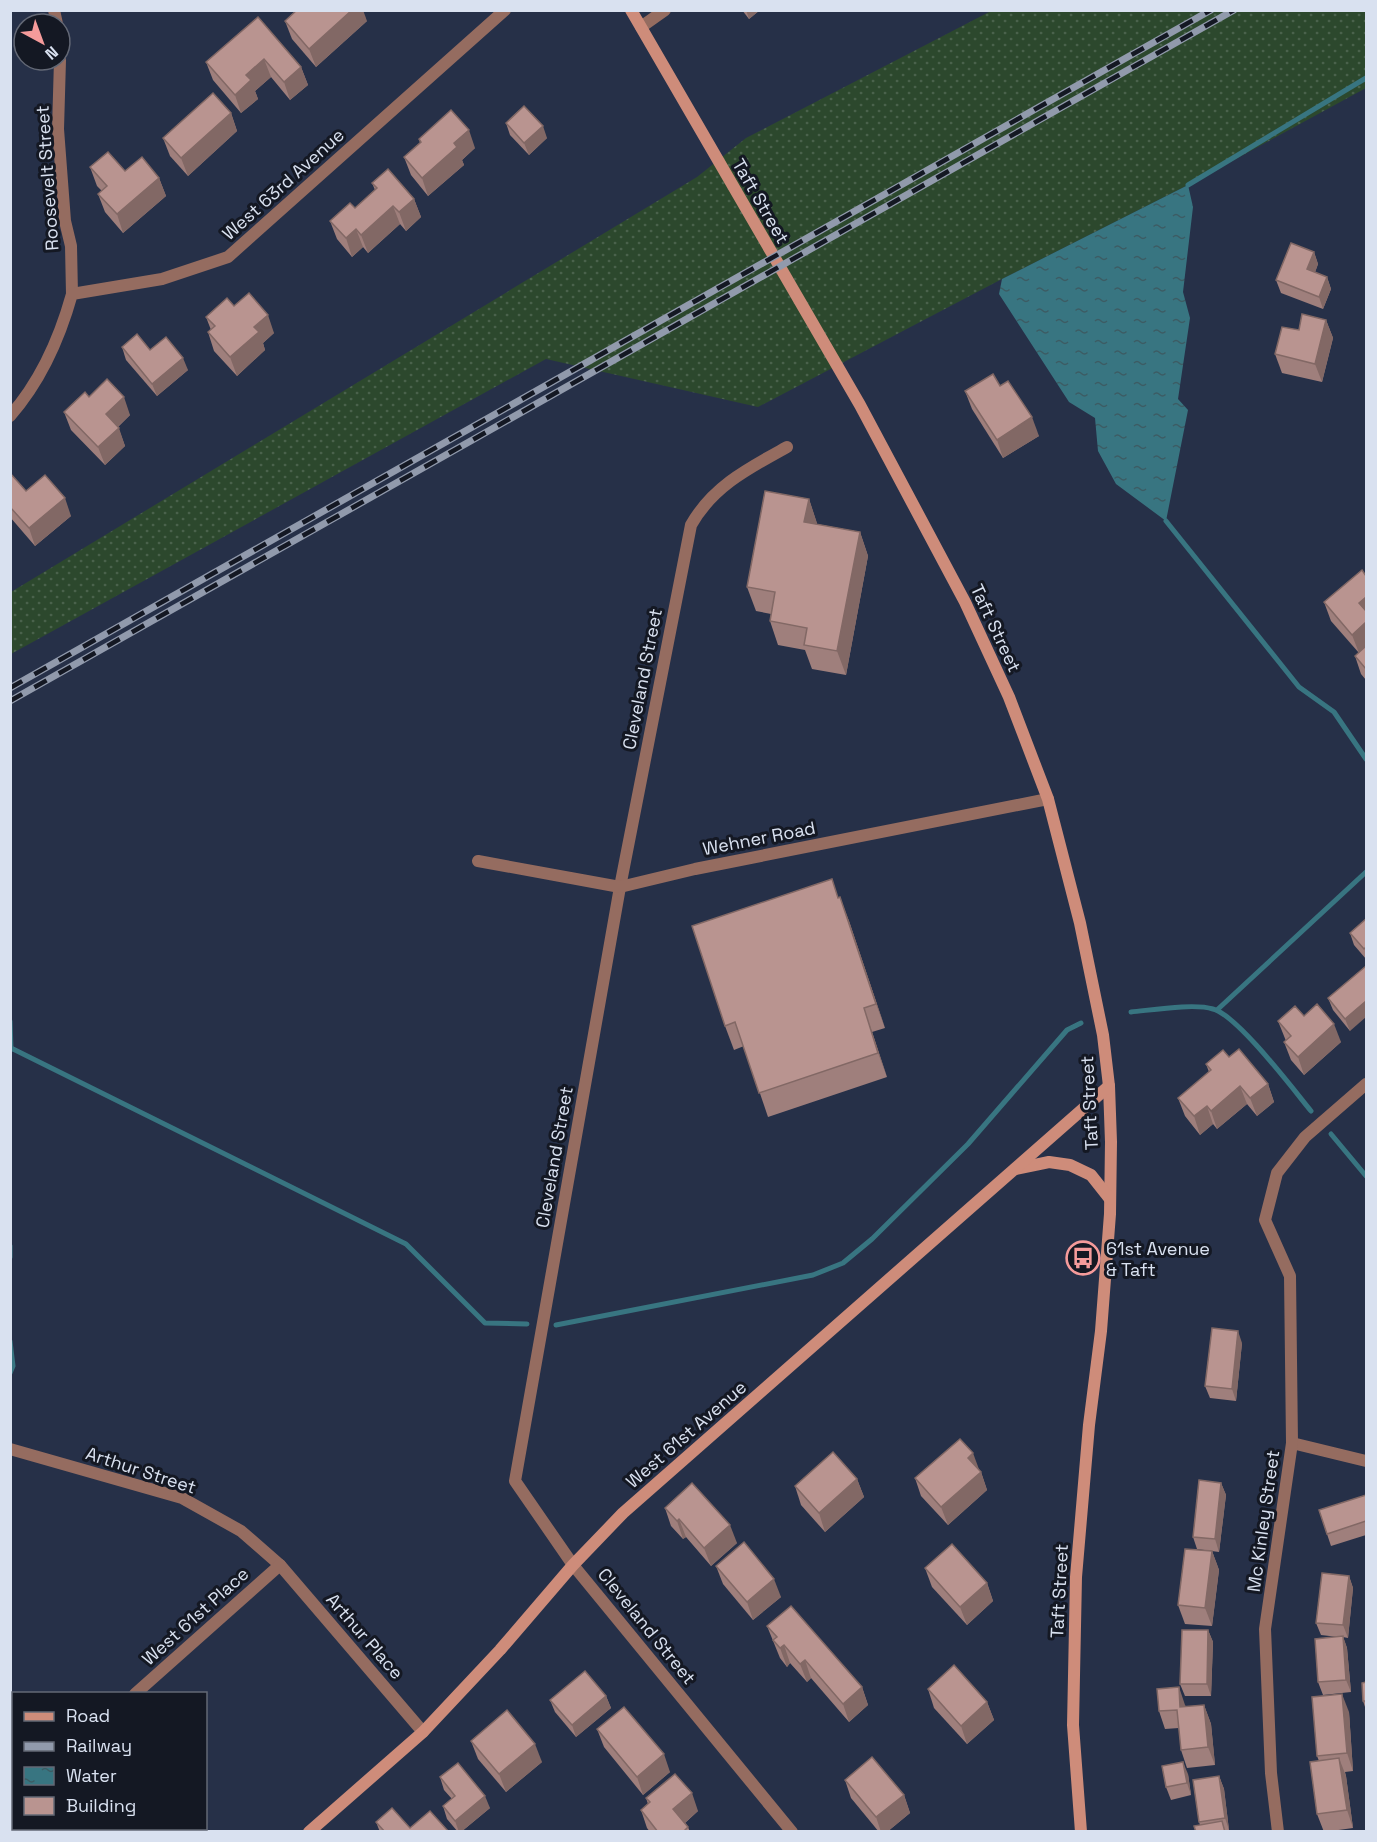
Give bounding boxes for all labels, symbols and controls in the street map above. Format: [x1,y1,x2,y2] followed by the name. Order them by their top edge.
[12,12,72,72] north arrow
[41,41,62,64] text: N
[30,105,64,251] street label: Roosevelt Street
[217,123,349,245] street label: West 63rd Avenue
[727,154,795,248] street label: Taft Street
[966,580,1026,676] street label: Taft Street
[617,606,667,752] street label: Cleveland Street
[701,816,817,860] street label: Wehner Road
[1075,1055,1103,1151] street label: Taft Street
[530,1084,578,1230] street label: Cleveland Street
[1106,1237,1210,1281] place label: 61st Avenue & Taft
[1065,1240,1101,1276] bus stop icon: 61st Avenue & Taft
[621,1375,751,1493] street label: West 61st Avenue
[83,1441,199,1499] street label: Arthur Street
[1242,1449,1284,1593] street label: Mc Kinley Street
[1045,1543,1073,1639] street label: Taft Street
[137,1562,253,1670] street label: West 61st Place
[593,1563,701,1689] street label: Cleveland Street
[321,1588,409,1684] street label: Arthur Place
[12,1692,207,1830] legend
[66,1704,110,1727] text: Road
[66,1734,132,1757] text: Railway
[66,1764,117,1787] text: Water
[66,1794,136,1817] text: Building

